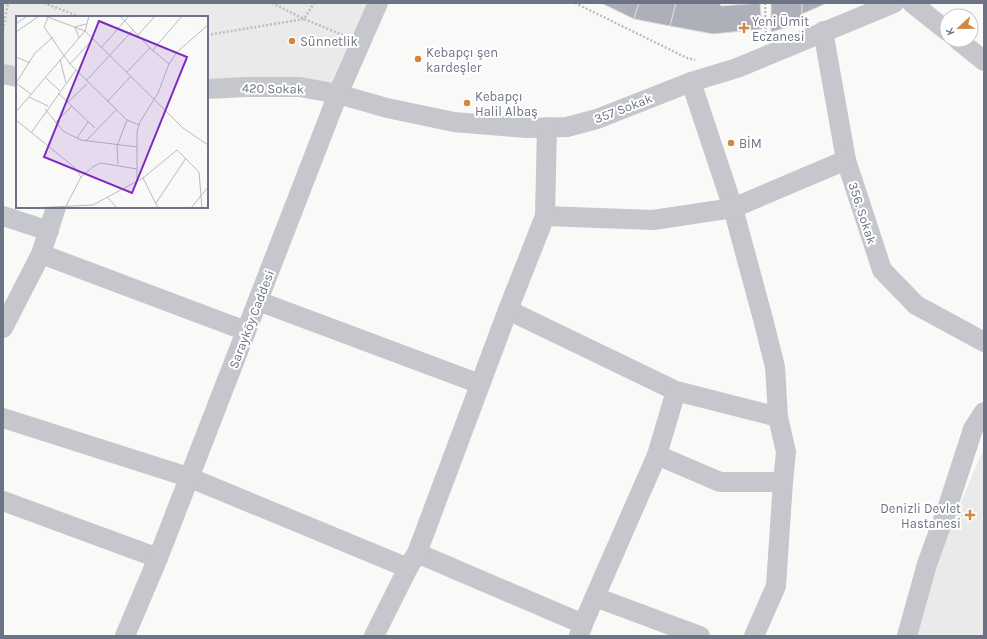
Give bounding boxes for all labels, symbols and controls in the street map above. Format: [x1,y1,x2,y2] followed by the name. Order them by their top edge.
[939,8,979,48] north arrow
[752,13,809,44] place label: Yeni Ümit Eczanesi
[16,16,208,208] inset map
[739,23,749,33] marker: Yeni Ümit Eczanesi
[943,25,958,37] text: K
[300,34,358,49] place label: Sünnetlik
[287,36,297,46] marker: Sünnetlik
[426,45,498,75] place label: Kebapçı şen kardeşler
[413,54,423,64] marker: Kebapçı şen kardeşler
[242,80,304,97] street label: 420 Sokak
[475,89,538,119] place label: Kebapçı Halil Albaş
[592,91,654,126] street label: 357 Sokak
[462,98,472,108] marker: Kebapçı Halil Albaş
[739,136,762,151] place label: BİM
[726,138,736,148] marker: BİM
[845,180,880,246] street label: 356. Sokak
[226,268,277,371] street label: Sarayköy Caddesi
[880,501,961,531] place label: Denizli Devlet Hastanesi
[964,509,976,521] marker: Denizli Devlet Hastanesi

